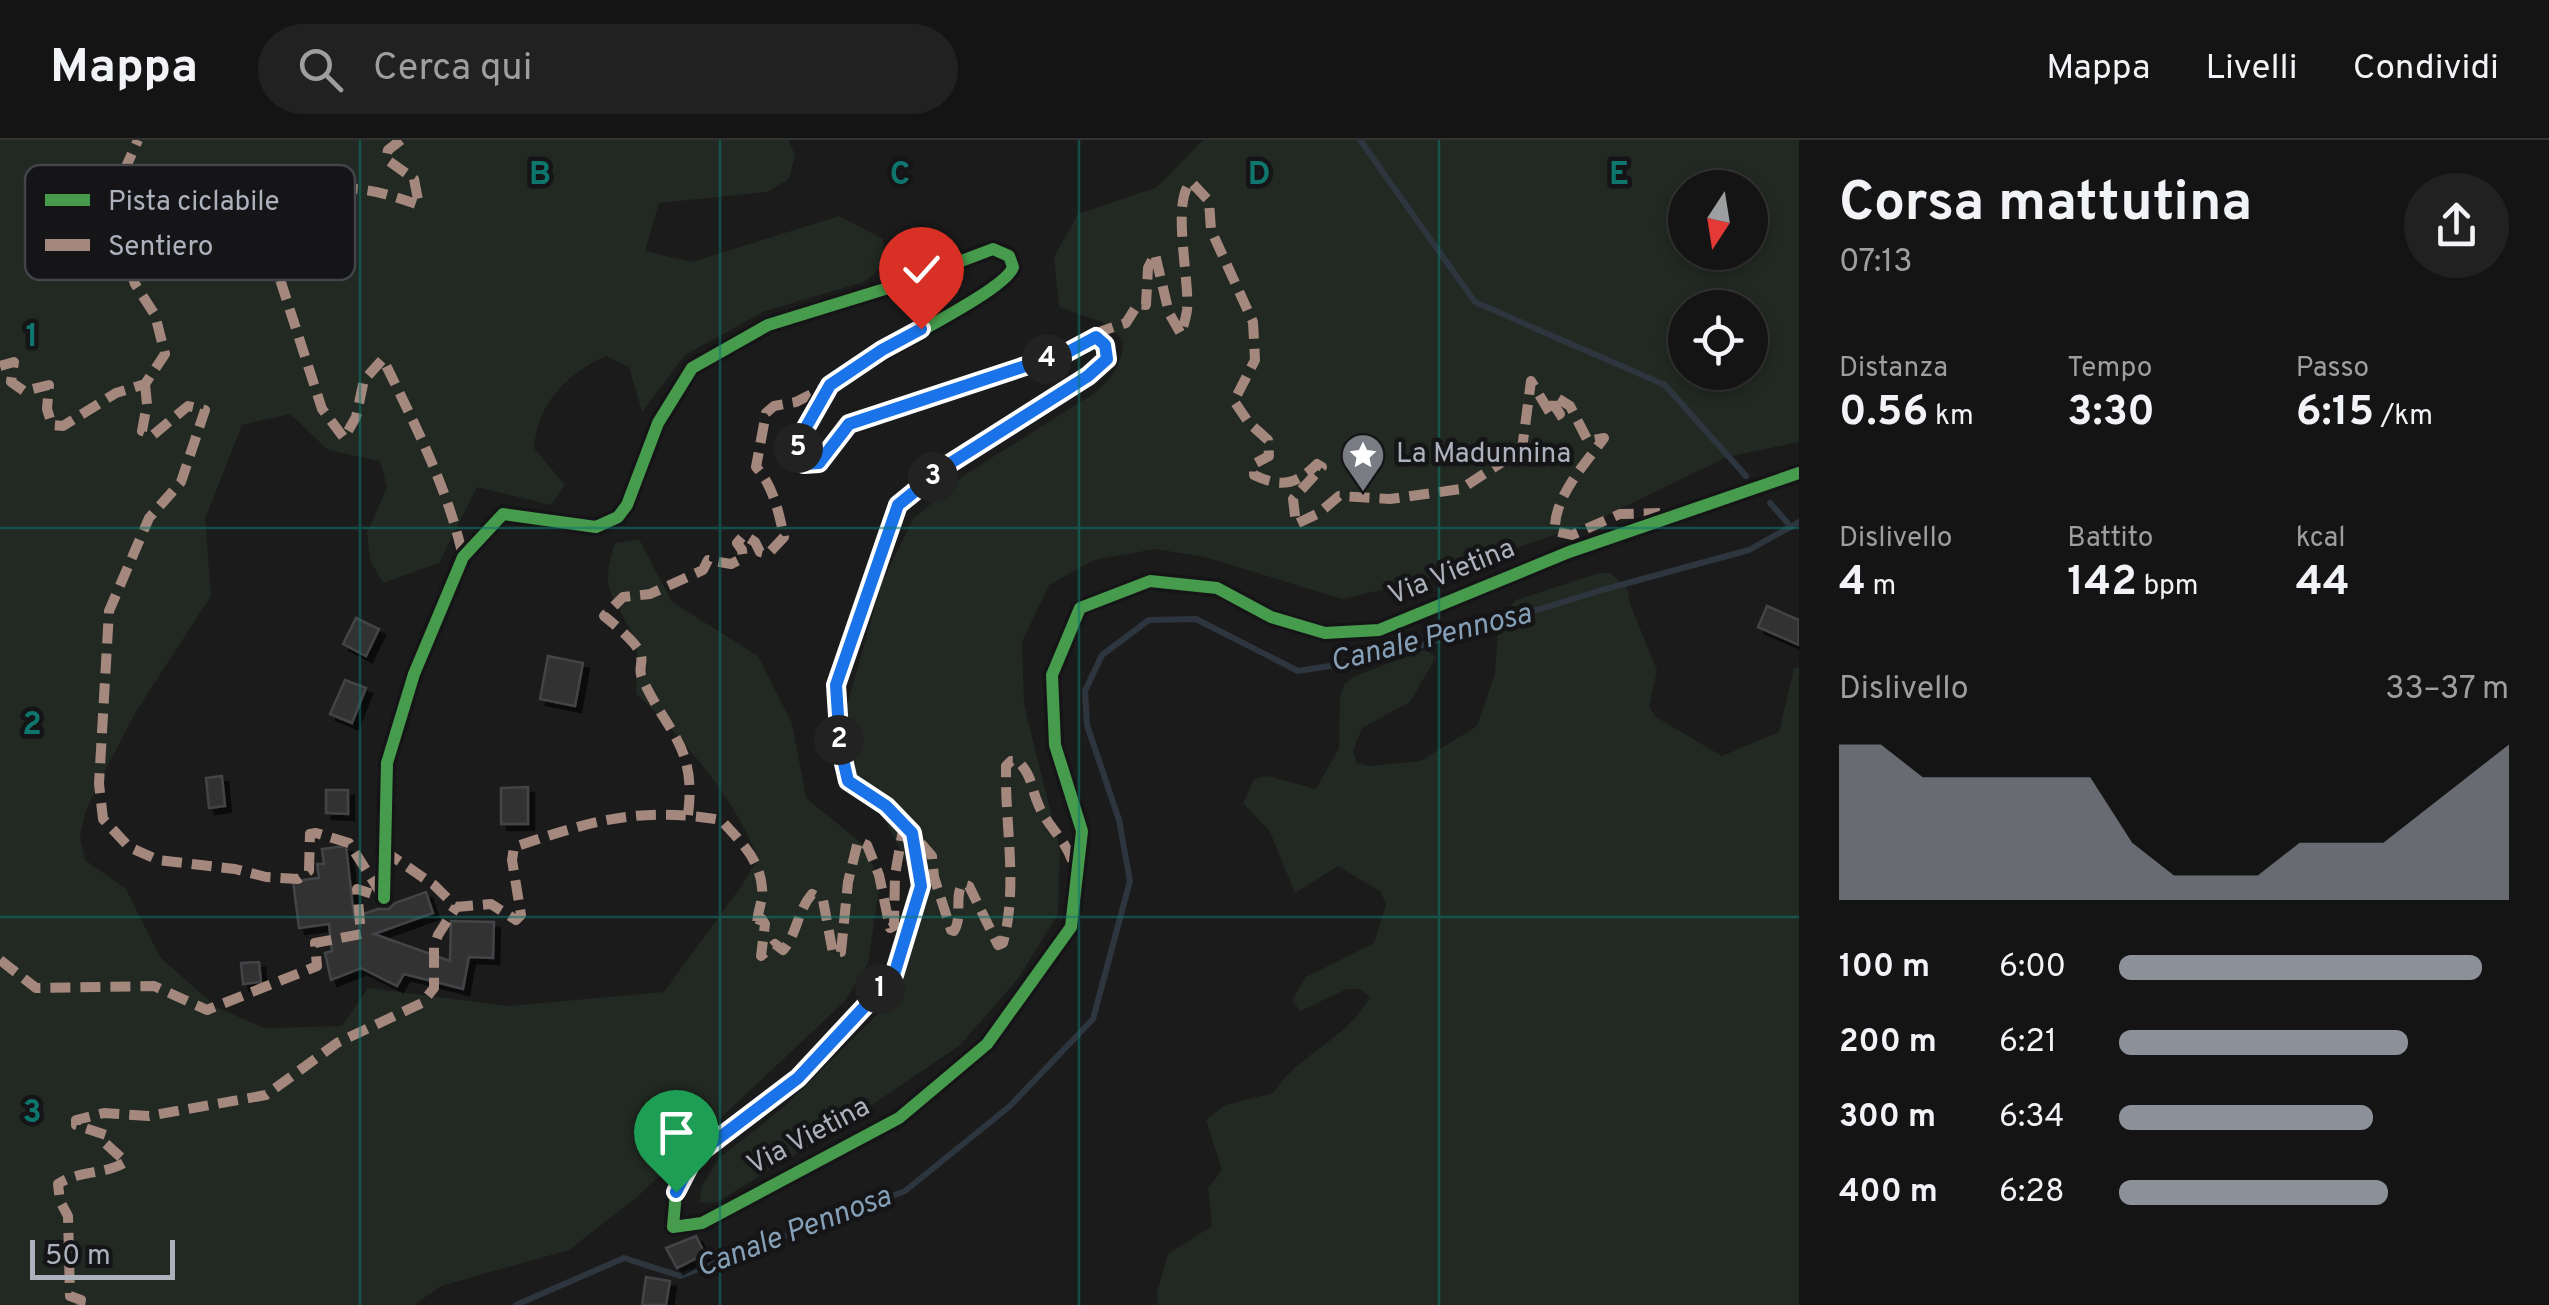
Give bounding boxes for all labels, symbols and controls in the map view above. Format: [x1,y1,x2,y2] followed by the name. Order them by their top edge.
[258,24,958,114] search box
[50,39,198,99] text: Mappa
[293,42,348,97] icon: search
[373,45,532,94] text: Cerca qui
[2046,47,2150,91] text: Mappa
[2205,47,2298,91] text: Livelli
[2353,47,2499,91] text: Condividi
[529,156,551,196] text: B
[890,156,910,196] text: C
[1248,156,1270,196] text: D
[1609,156,1629,196] text: E
[25,165,355,280] legend
[1668,170,1768,270] north arrow
[1668,170,1768,390] map controls
[1839,170,2252,240] text: Corsa mattutina
[2404,173,2509,278] button: share
[108,185,280,221] text: Pista ciclabile
[879,227,964,330] pin
[108,230,213,266] text: Sentiero
[894,242,949,297] icon: check
[1839,243,1912,283] text: 07:13
[1668,290,1768,390] button: locate
[26,318,38,358] text: 1
[1022,334,1072,384] pin: 4
[1038,341,1056,377] text: 4
[1839,351,1948,387] text: Distanza
[2067,351,2152,387] text: Tempo
[2296,351,2369,387] text: Passo
[1839,387,1928,440] text: 0.56
[2067,387,2155,440] text: 3:30
[2296,387,2374,440] text: 6:15
[1928,399,1974,435] text: km
[2374,399,2433,435] text: /km
[773,423,823,473] pin: 5
[789,430,807,466] text: 5
[1340,432,1386,493] place icon: La Madunnina
[1396,437,1571,473] place label: La Madunnina
[908,452,958,502] pin: 3
[925,459,941,495] text: 3
[1839,521,1952,557] text: Dislivello
[2067,521,2153,557] text: Battito
[2296,521,2345,557] text: kcal
[1383,531,1521,615] street label: Via Vietina
[1839,557,1866,610] text: 4
[2067,557,2137,610] text: 142
[2296,557,2350,610] text: 44
[1866,569,1896,605] text: m
[2137,569,2198,605] text: bpm
[1327,596,1536,682] water label: Canale Pennosa
[1839,670,1969,710] text: Dislivello
[2385,670,2509,710] text: 33–37 m
[22,706,42,746] text: 2
[814,715,864,765] pin: 2
[830,722,848,758] text: 2
[1839,948,1930,988] text: 100 m
[1999,948,2066,988] text: 6:00
[855,964,905,1014] pin: 1
[874,971,886,1007] text: 1
[1839,1023,1937,1063] text: 200 m
[1999,1023,2057,1063] text: 6:21
[634,1090,719,1193] pin
[742,1090,876,1184] street label: Via Vietina
[22,1094,42,1134] text: 3
[1839,1098,1936,1138] text: 300 m
[1999,1098,2064,1138] text: 6:34
[649,1105,704,1160] icon: arrive
[1839,1173,1938,1213] text: 400 m
[1999,1173,2064,1213] text: 6:28
[691,1179,897,1287] water label: Canale Pennosa
[30,1235,175,1280] scale bar
[45,1239,111,1275] text: 50 m

